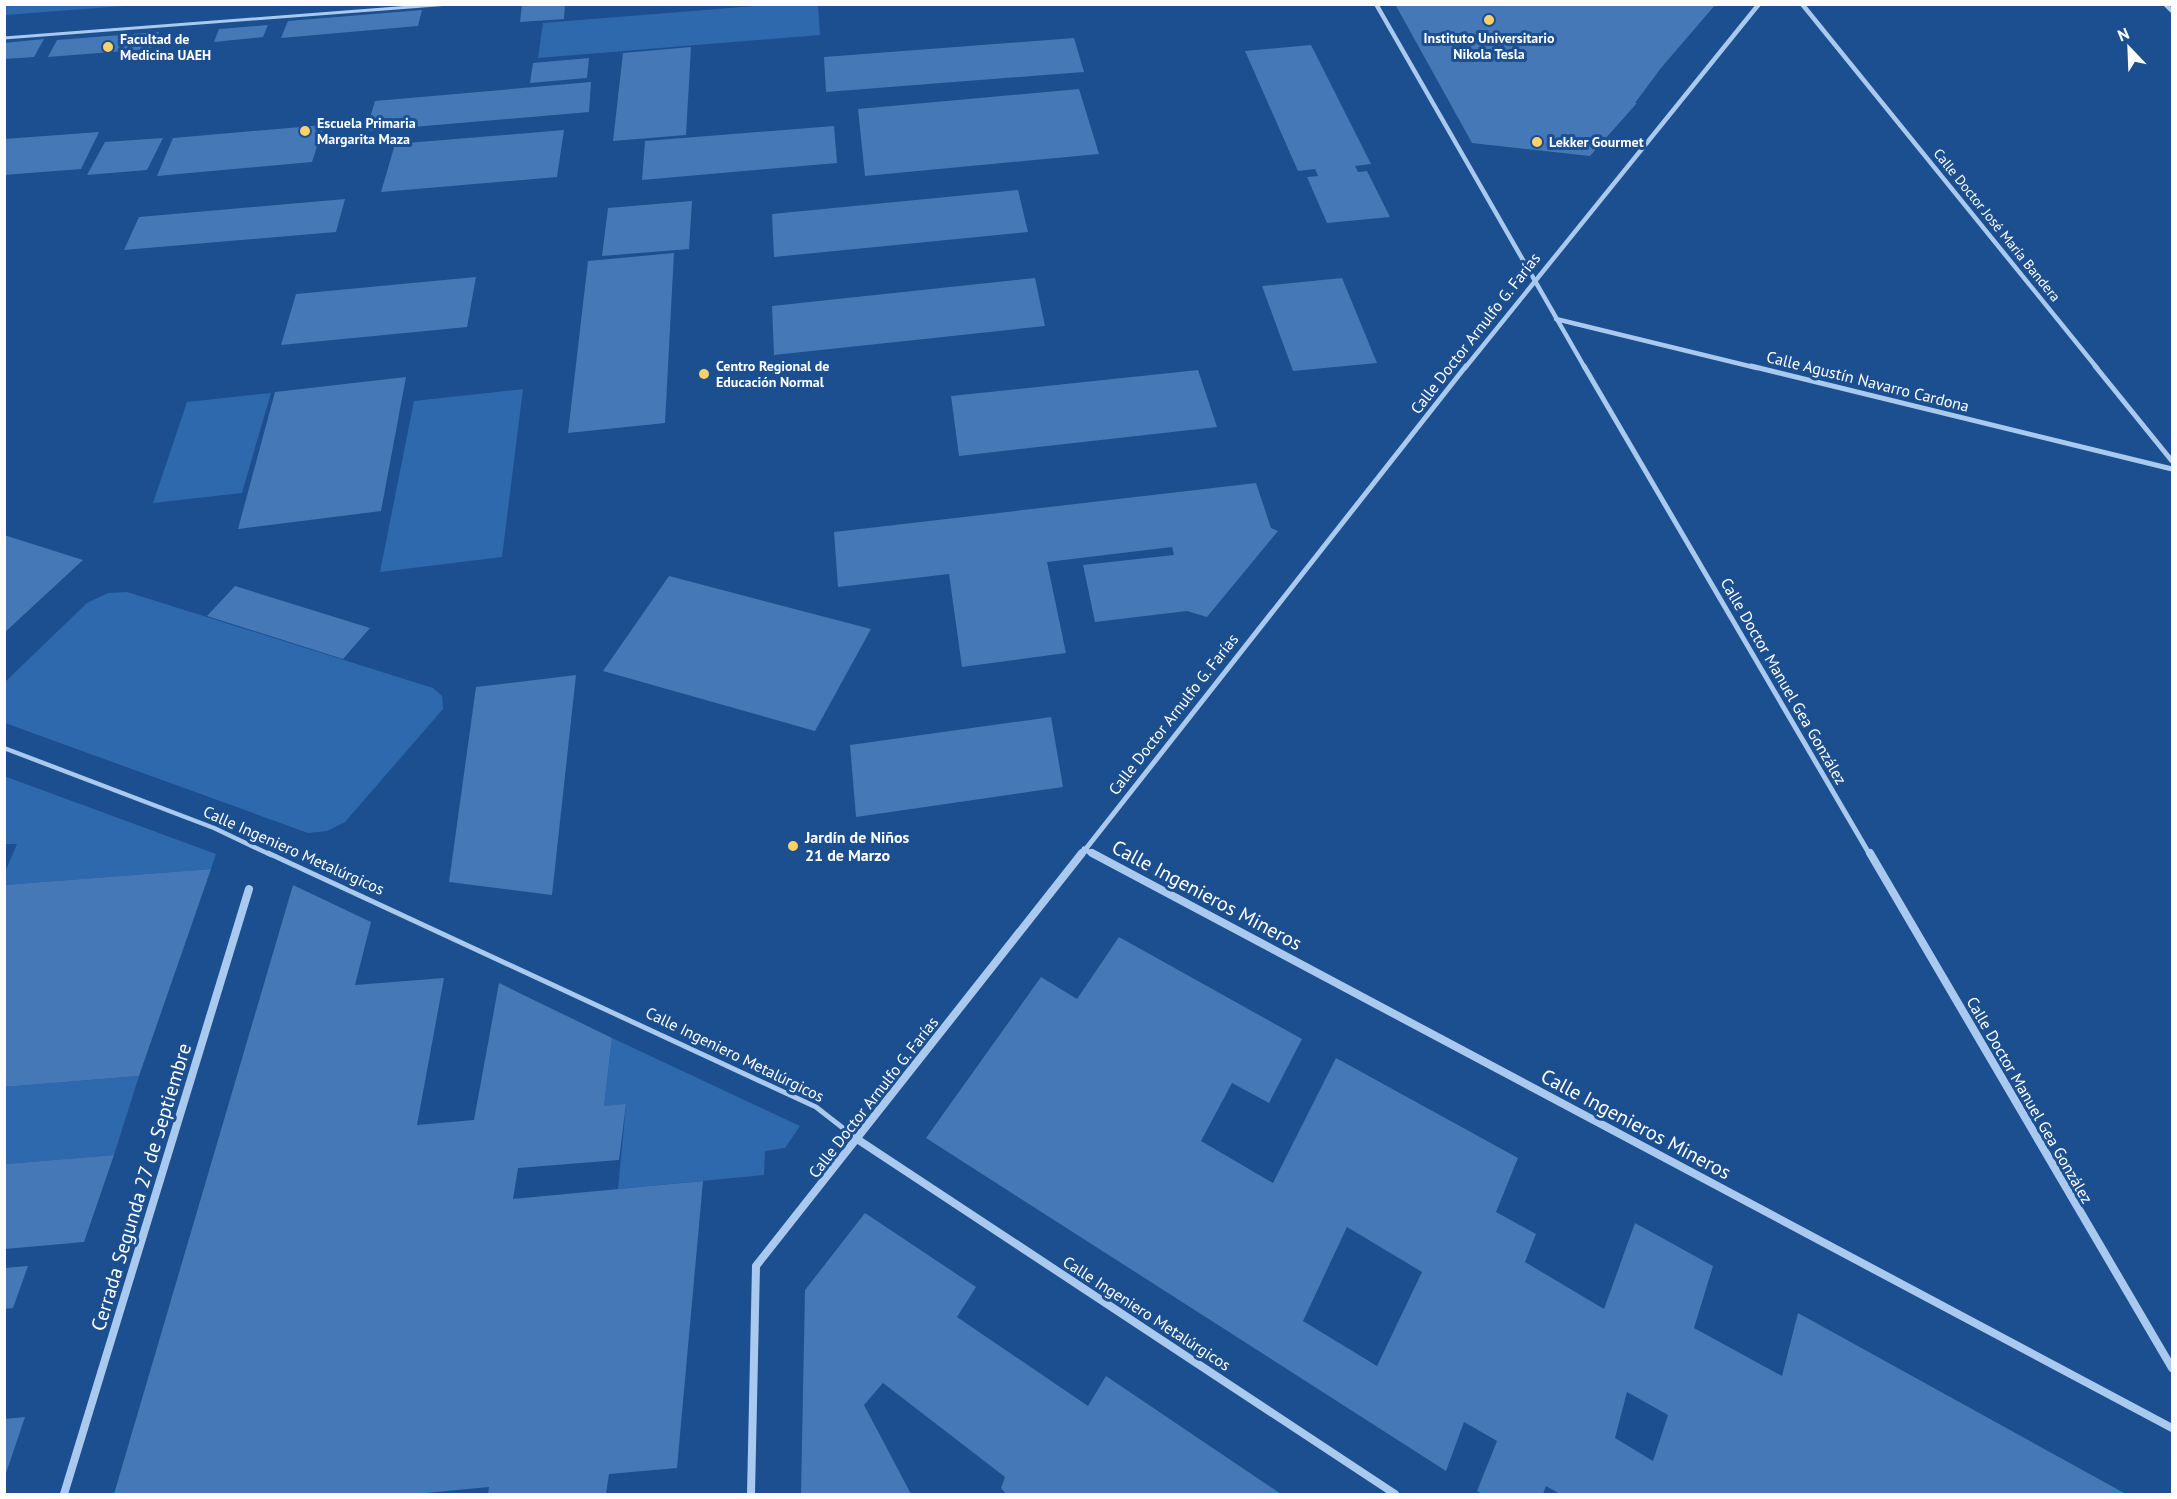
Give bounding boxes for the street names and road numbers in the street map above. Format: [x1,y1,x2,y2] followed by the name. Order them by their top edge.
[1930,145,2064,305] street label: Calle Doctor José María Bandera
[1406,248,1544,418] street label: Calle Doctor Arnulfo G. Farías
[1765,346,1971,416] street label: Calle Agustín Navarro Cardona
[1716,574,1852,788] street label: Calle Doctor Manuel Gea González
[1104,629,1242,799] street label: Calle Doctor Arnulfo G. Farías
[200,801,388,899] street label: Calle Ingeniero Metalúrgicos
[1107,834,1307,956] street label: Calle Ingenieros Mineros
[1962,993,2098,1207] street label: Calle Doctor Manuel Gea González
[643,1002,828,1106] street label: Calle Ingeniero Metalúrgicos
[804,1012,942,1182] street label: Calle Doctor Arnulfo G. Farías
[85,1040,197,1334] street label: Cerrada Segunda 27 de Septiembre
[1536,1063,1736,1185] street label: Calle Ingenieros Mineros
[1059,1251,1235,1375] street label: Calle Ingeniero Metalúrgicos

